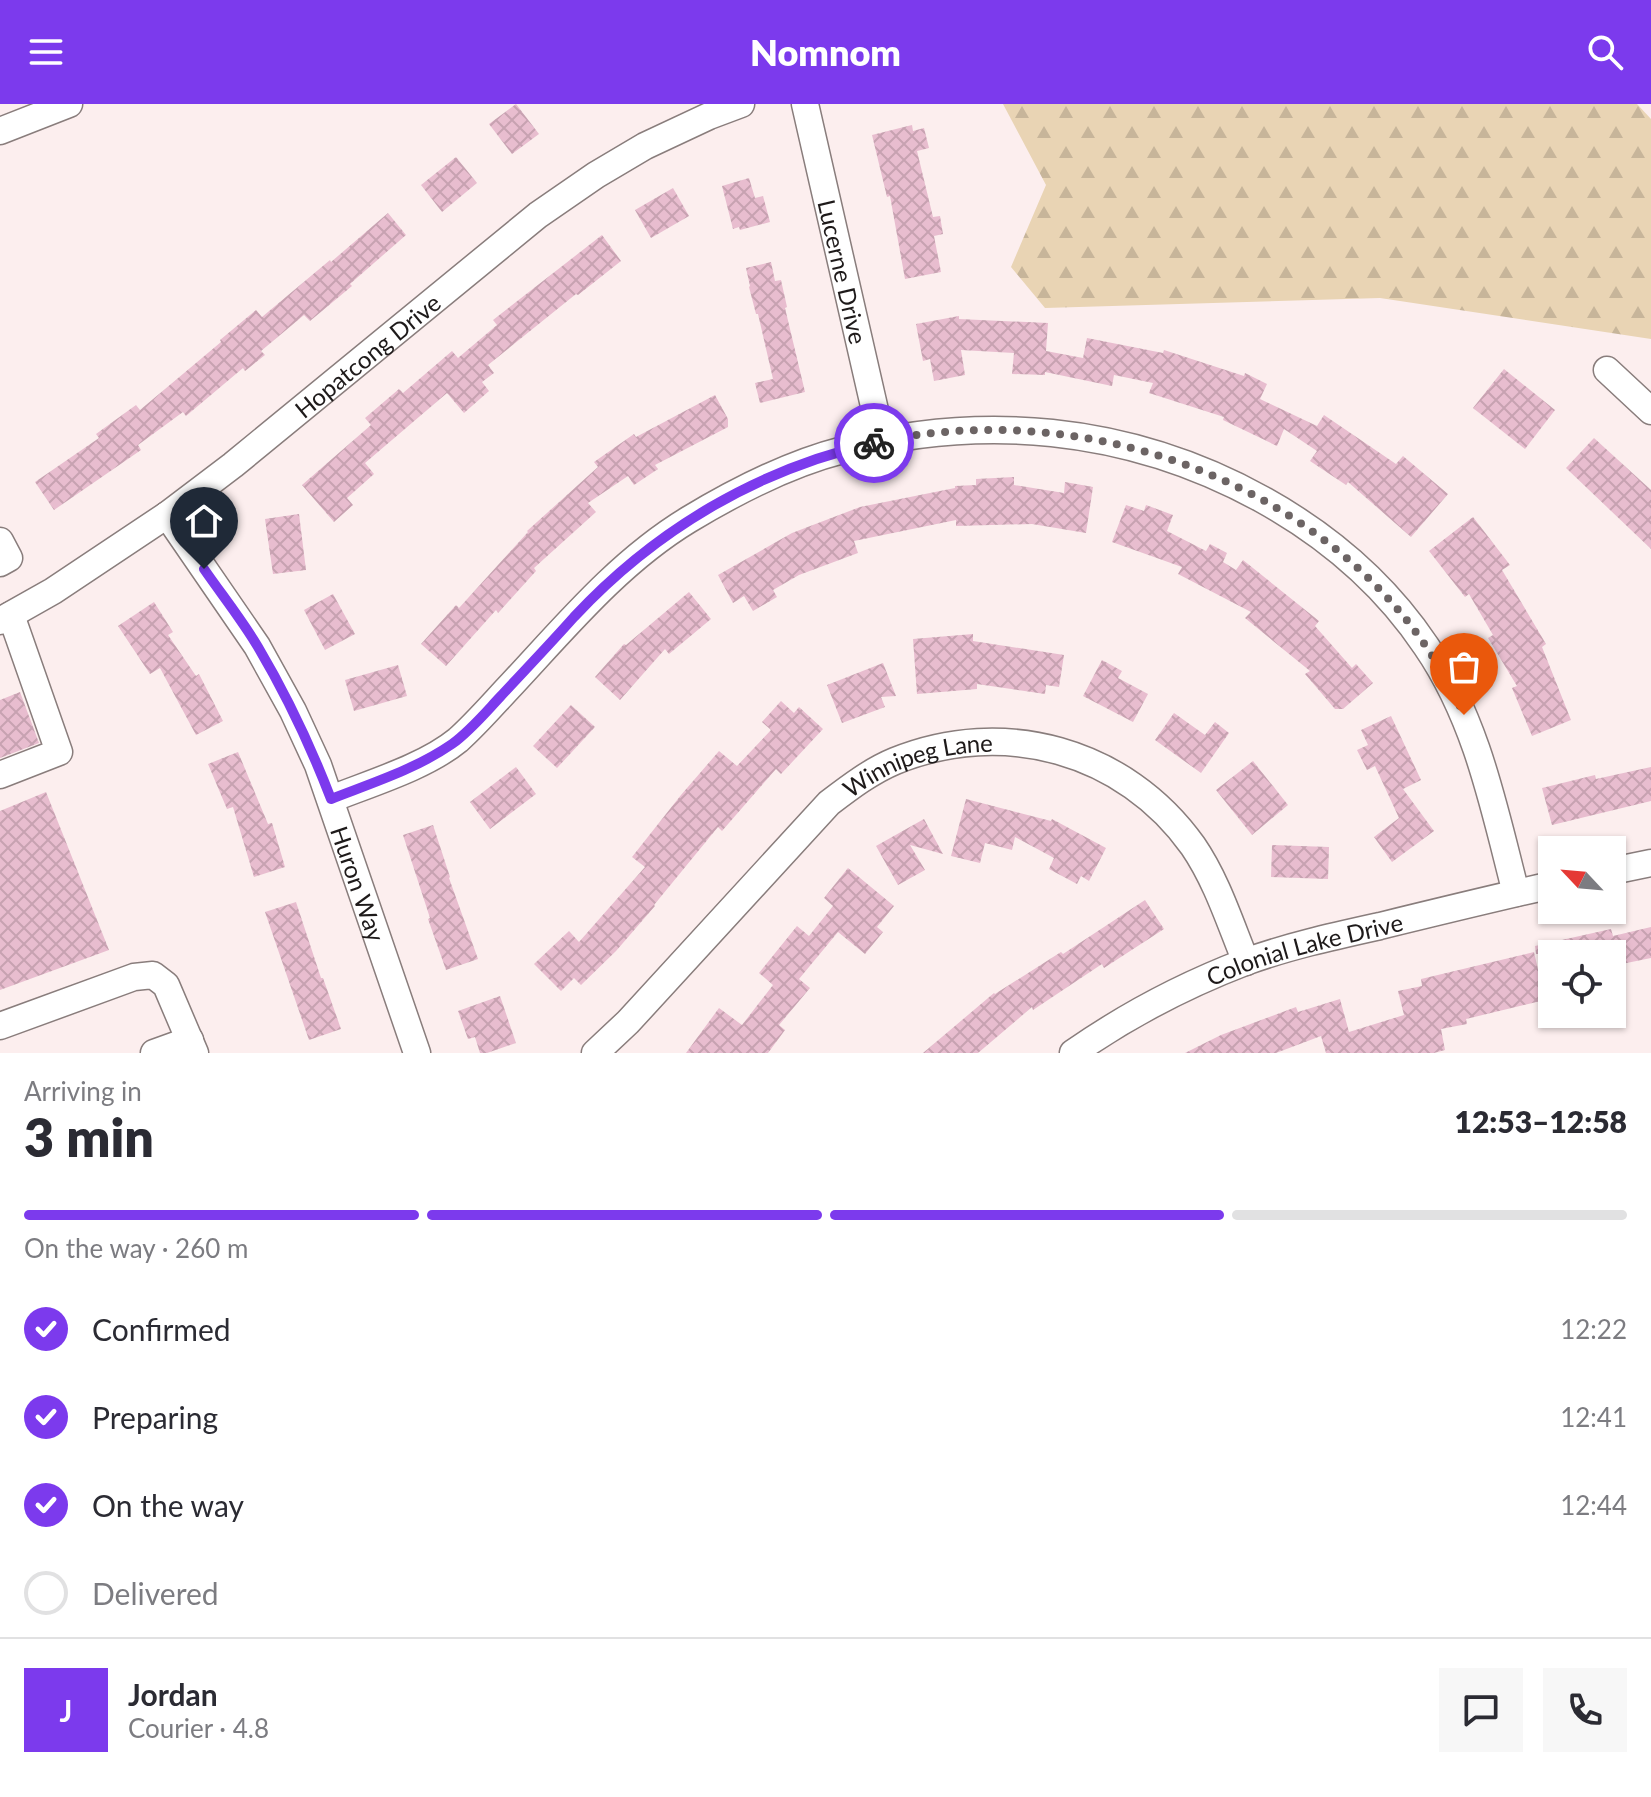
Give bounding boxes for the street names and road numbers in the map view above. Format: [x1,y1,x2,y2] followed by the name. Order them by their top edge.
[813,197,874,347] street label: Lucerne Drive
[288,287,446,423] street label: Hopatcong Drive
[837,727,993,803] street label: Winnipeg Lane
[325,822,392,946] street label: Huron Way
[1202,906,1406,991] street label: Colonial Lake Drive

